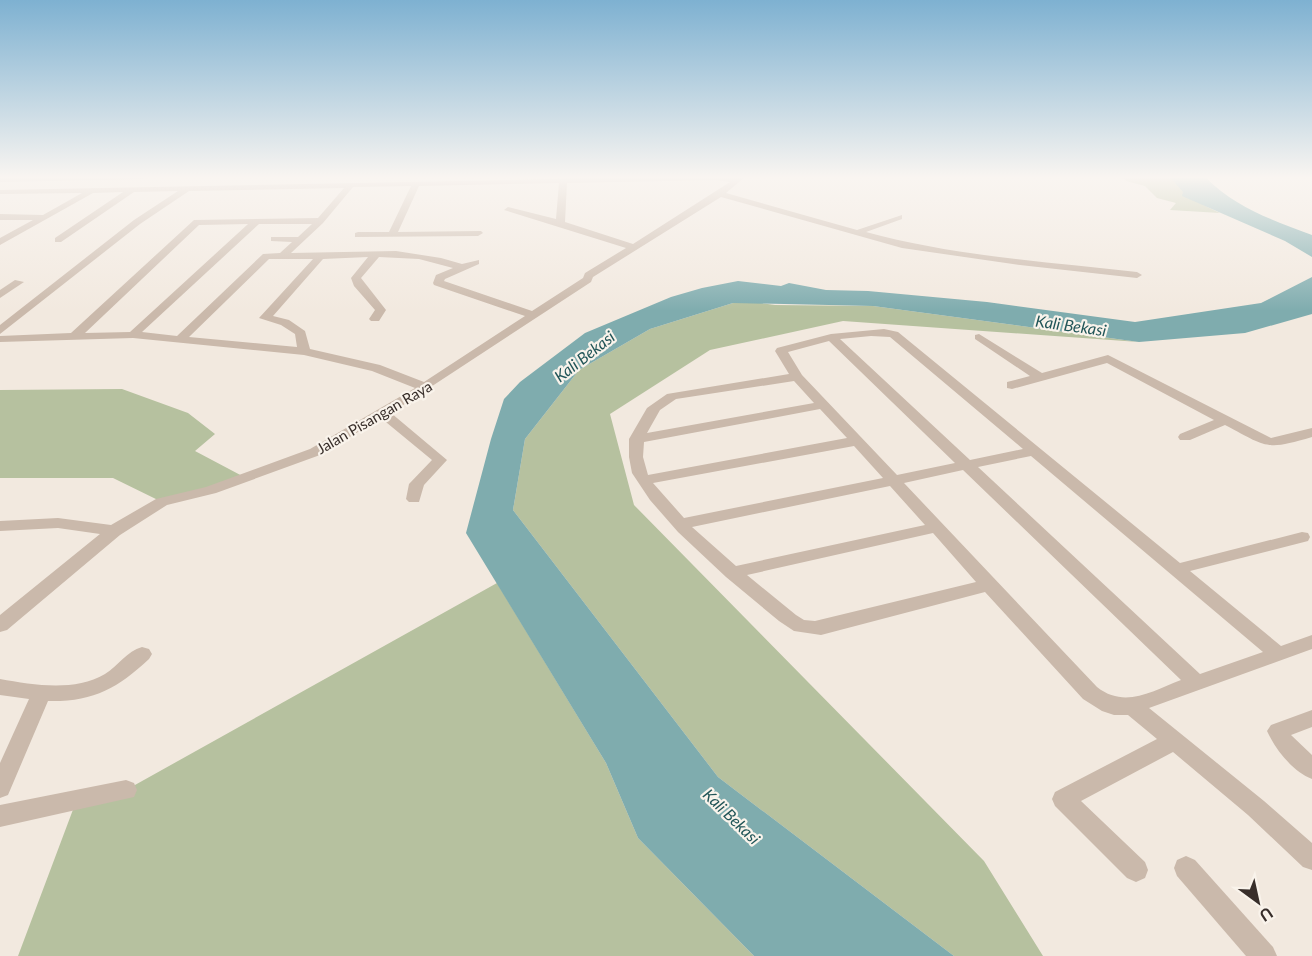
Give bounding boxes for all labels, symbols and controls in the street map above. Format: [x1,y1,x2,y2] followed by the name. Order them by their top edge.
[1034,311,1108,339] water label: Kali Bekasi
[550,326,618,385] water label: Kali Bekasi
[313,377,435,457] street label: Jalan Pisangan Raya
[700,784,764,848] water label: Kali Bekasi
[1228,872,1288,932] north arrow
[1256,904,1277,926] text: U

